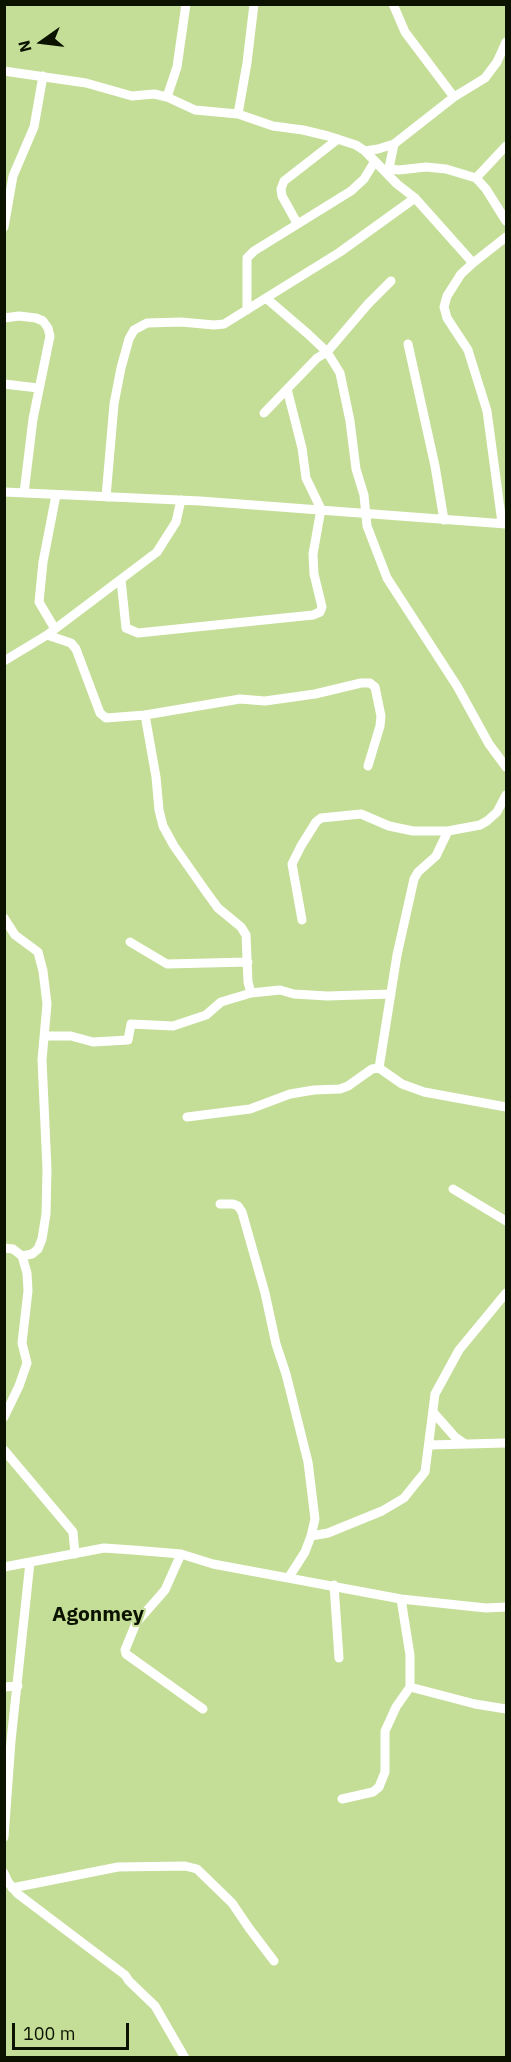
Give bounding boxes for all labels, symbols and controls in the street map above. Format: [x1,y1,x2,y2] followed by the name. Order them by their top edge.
[12,12,72,72] north arrow
[13,38,36,54] text: N
[52,1602,144,1628] district label: Agonmey
[15,2011,132,2049] scale bar
[23,2022,75,2045] text: 100 m

